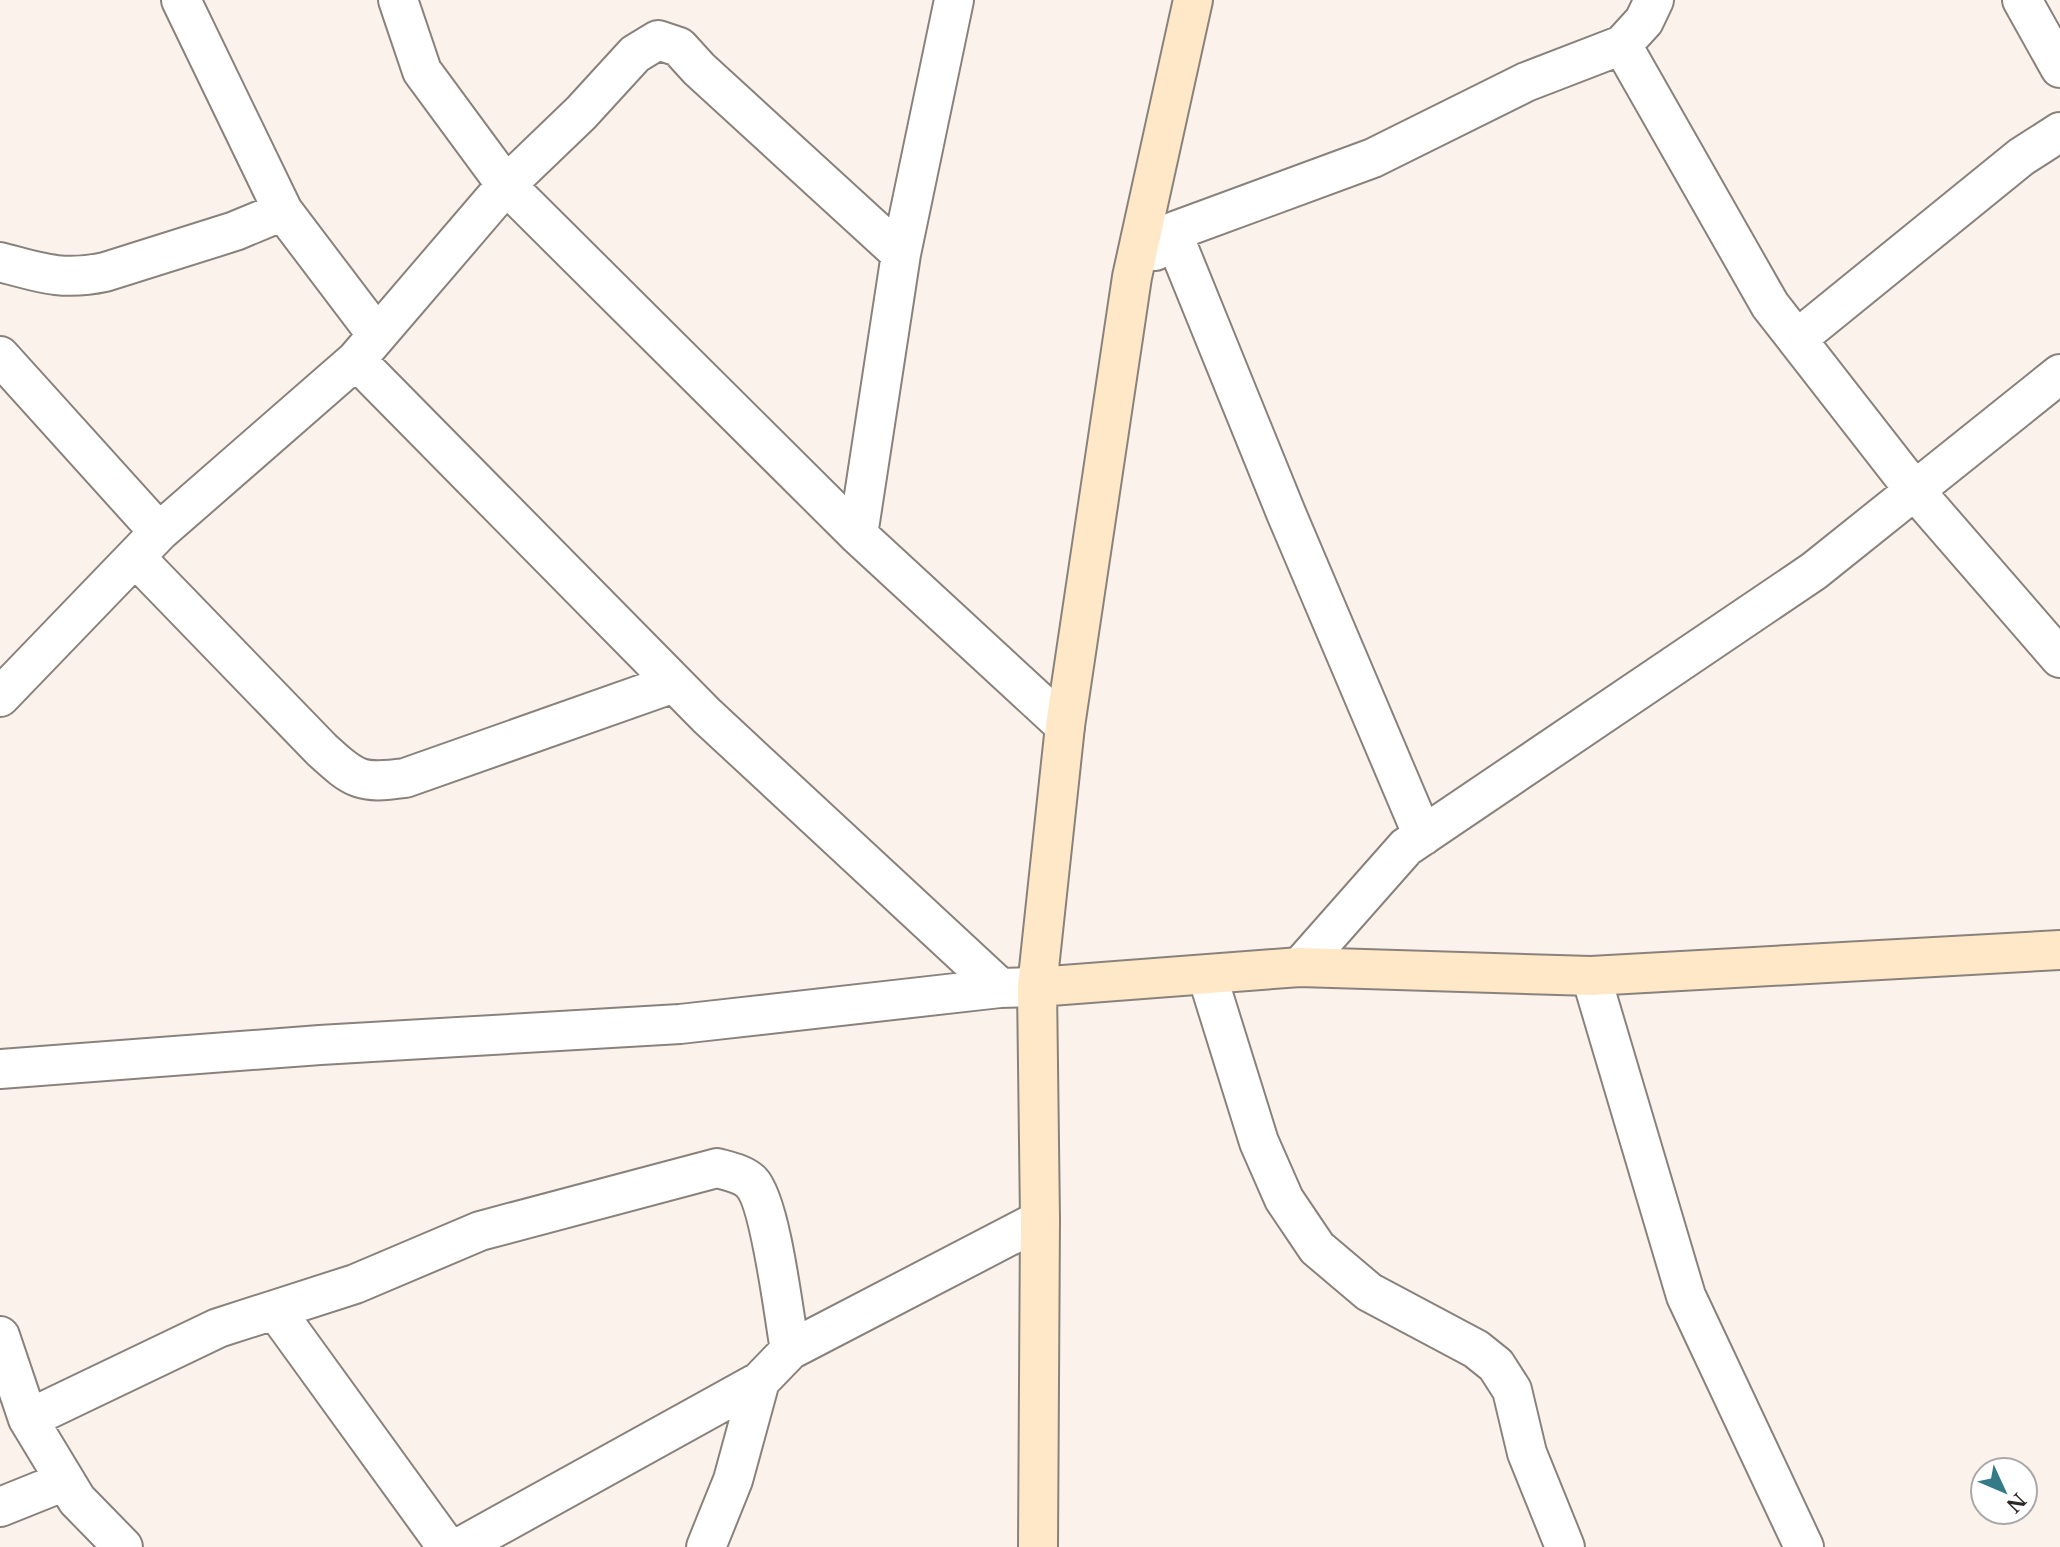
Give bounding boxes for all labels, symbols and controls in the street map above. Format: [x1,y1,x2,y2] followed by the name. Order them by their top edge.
[1969,1456,2039,1526] north arrow
[2001,1488,2030,1517] text: N

